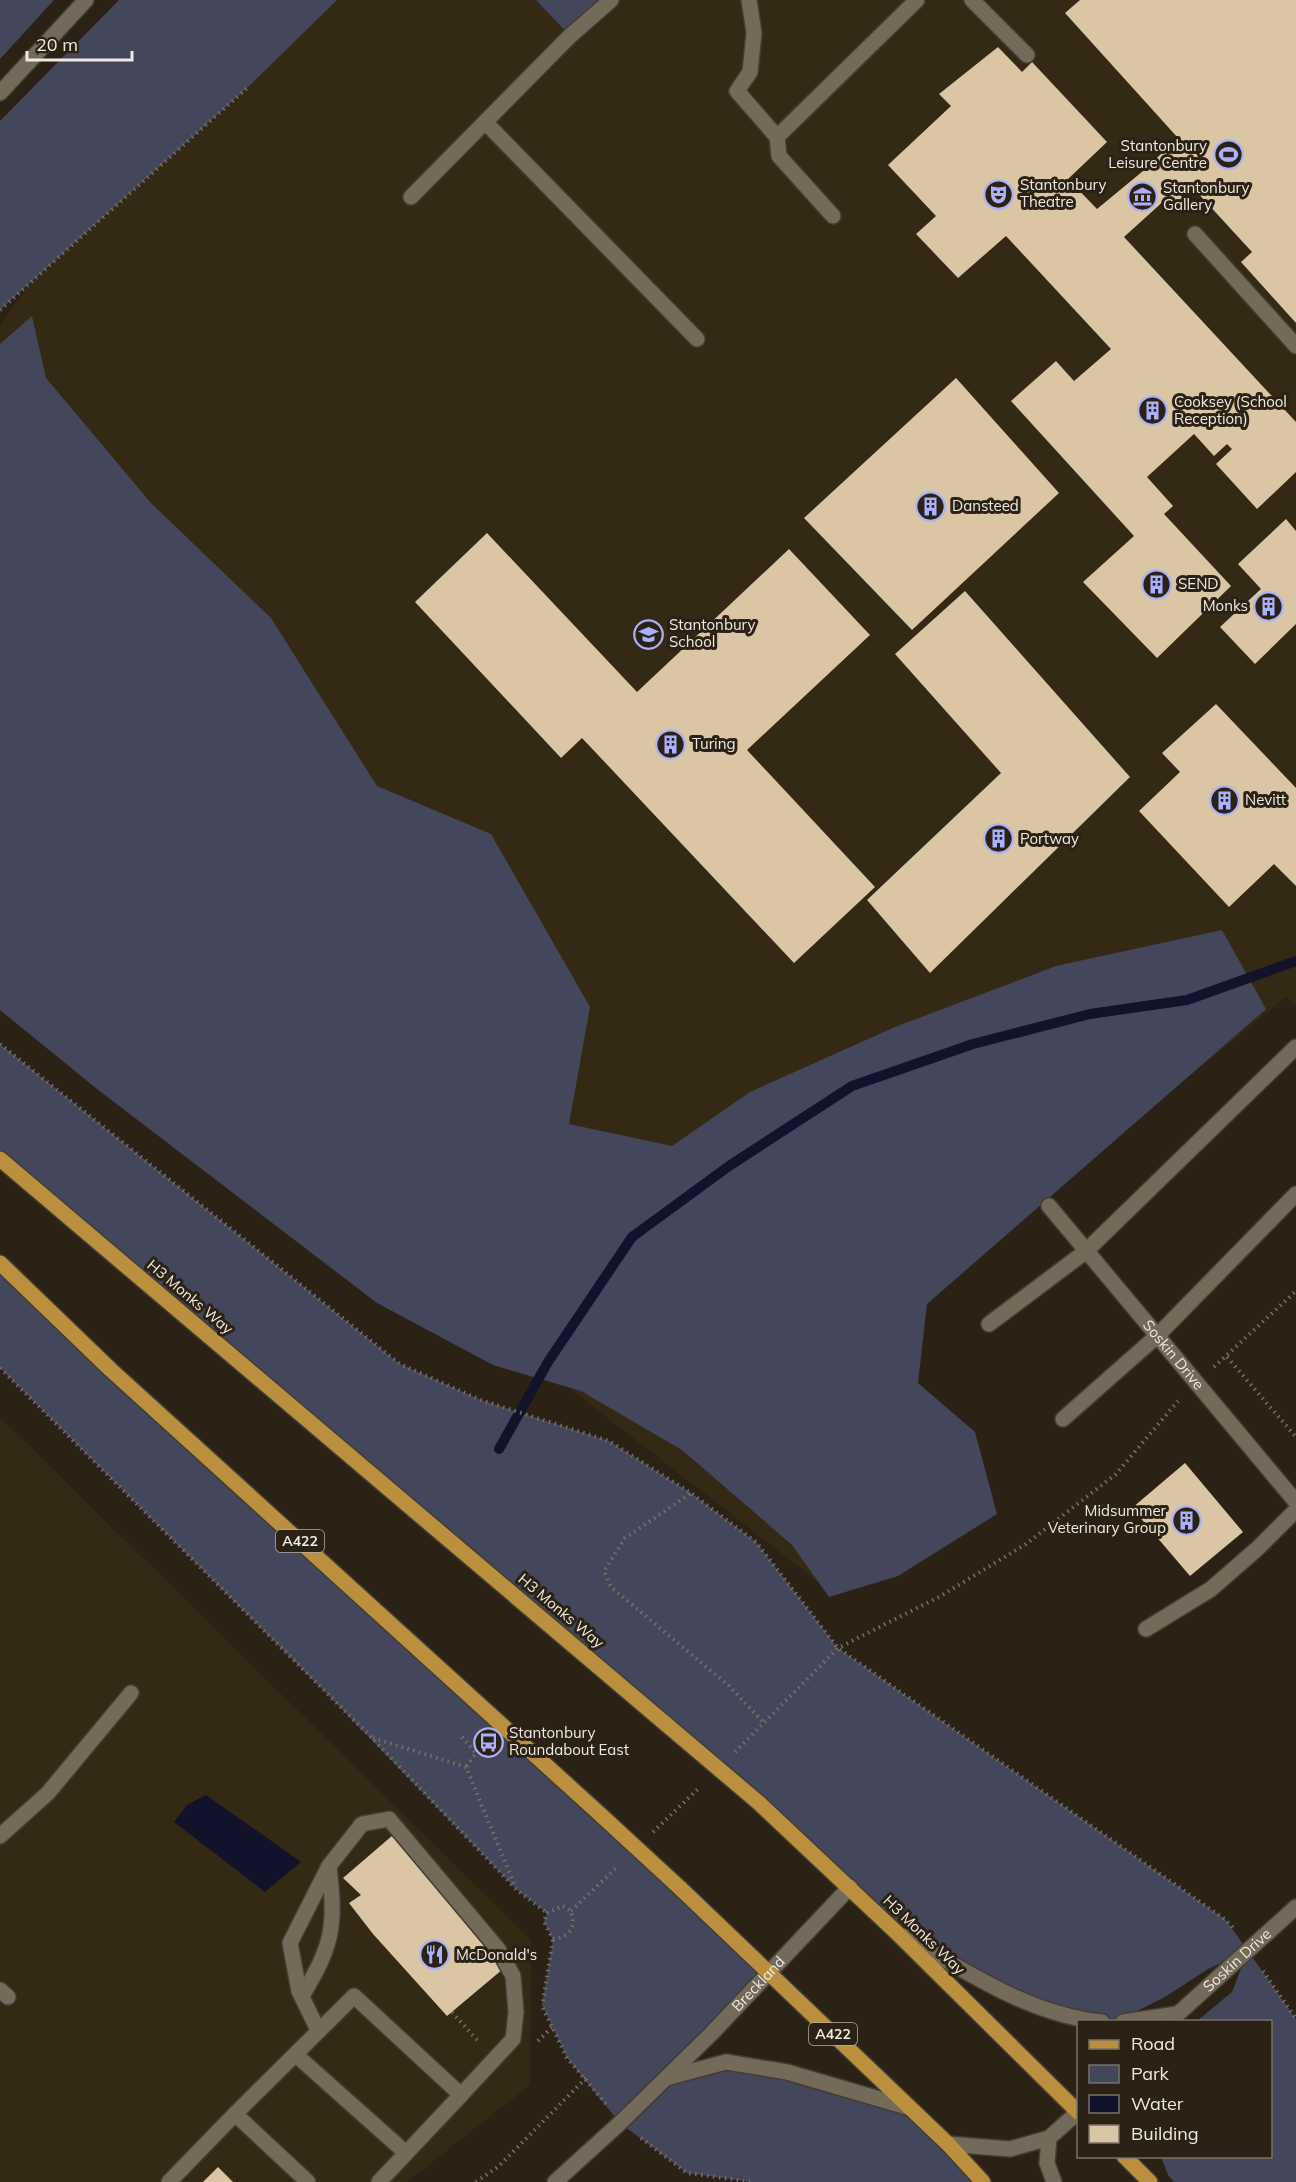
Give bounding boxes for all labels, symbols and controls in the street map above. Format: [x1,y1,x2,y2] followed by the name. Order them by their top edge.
[27,24,132,62] scale bar
[36,33,78,56] text: 20 m
[1108,136,1207,172] place label: Stantonbury Leisure Centre
[1212,139,1244,171] sports icon: Stantonbury Leisure Centre
[1020,175,1106,211] place label: Stantonbury Theatre
[983,178,1015,210] theatre icon: Stantonbury Theatre
[1163,178,1249,214] place label: Stantonbury Gallery
[1126,181,1158,213] museum icon: Stantonbury Gallery
[1174,392,1287,428] place label: Cooksey (School Reception)
[1137,395,1169,427] building icon: Cooksey (School Reception)
[915,490,947,522] building icon: Dansteed
[952,496,1019,515] place label: Dansteed
[1141,568,1173,600] building icon: SEND
[1178,574,1219,593] place label: SEND
[1253,590,1285,622] building icon: Monks
[1203,596,1248,615] place label: Monks
[669,615,755,651] place label: Stantonbury School
[632,618,664,650] school or university icon: Stantonbury School
[655,728,687,760] building icon: Turing
[692,734,735,753] place label: Turing
[1208,784,1240,816] building icon: Nevitt
[1245,790,1286,809] place label: Nevitt
[983,823,1015,855] building icon: Portway
[1020,829,1079,848] place label: Portway
[144,1255,237,1338] street label: H3 Monks Way
[1139,1316,1208,1394] street label: Soskin Drive
[1048,1501,1167,1537] place label: Midsummer Veterinary Group
[1171,1504,1203,1536] building icon: Midsummer Veterinary Group
[276,1530,324,1552] road number: A422
[515,1569,608,1652] street label: H3 Monks Way
[509,1723,629,1759] place label: Stantonbury Roundabout East
[472,1726,504,1758] bus stop icon: Stantonbury Roundabout East
[880,1891,969,1978] street label: H3 Monks Way
[1199,1924,1275,1996] street label: Soskin Drive
[419,1939,451,1971] restaurant icon: McDonald's
[456,1945,537,1964] place label: McDonald's
[727,1952,789,2015] street label: Breckland
[1077,2020,1272,2158] legend
[809,2023,857,2045] road number: A422
[1131,2032,1175,2055] text: Road
[1131,2062,1170,2085] text: Park
[1131,2092,1184,2115] text: Water
[1131,2122,1199,2145] text: Building

